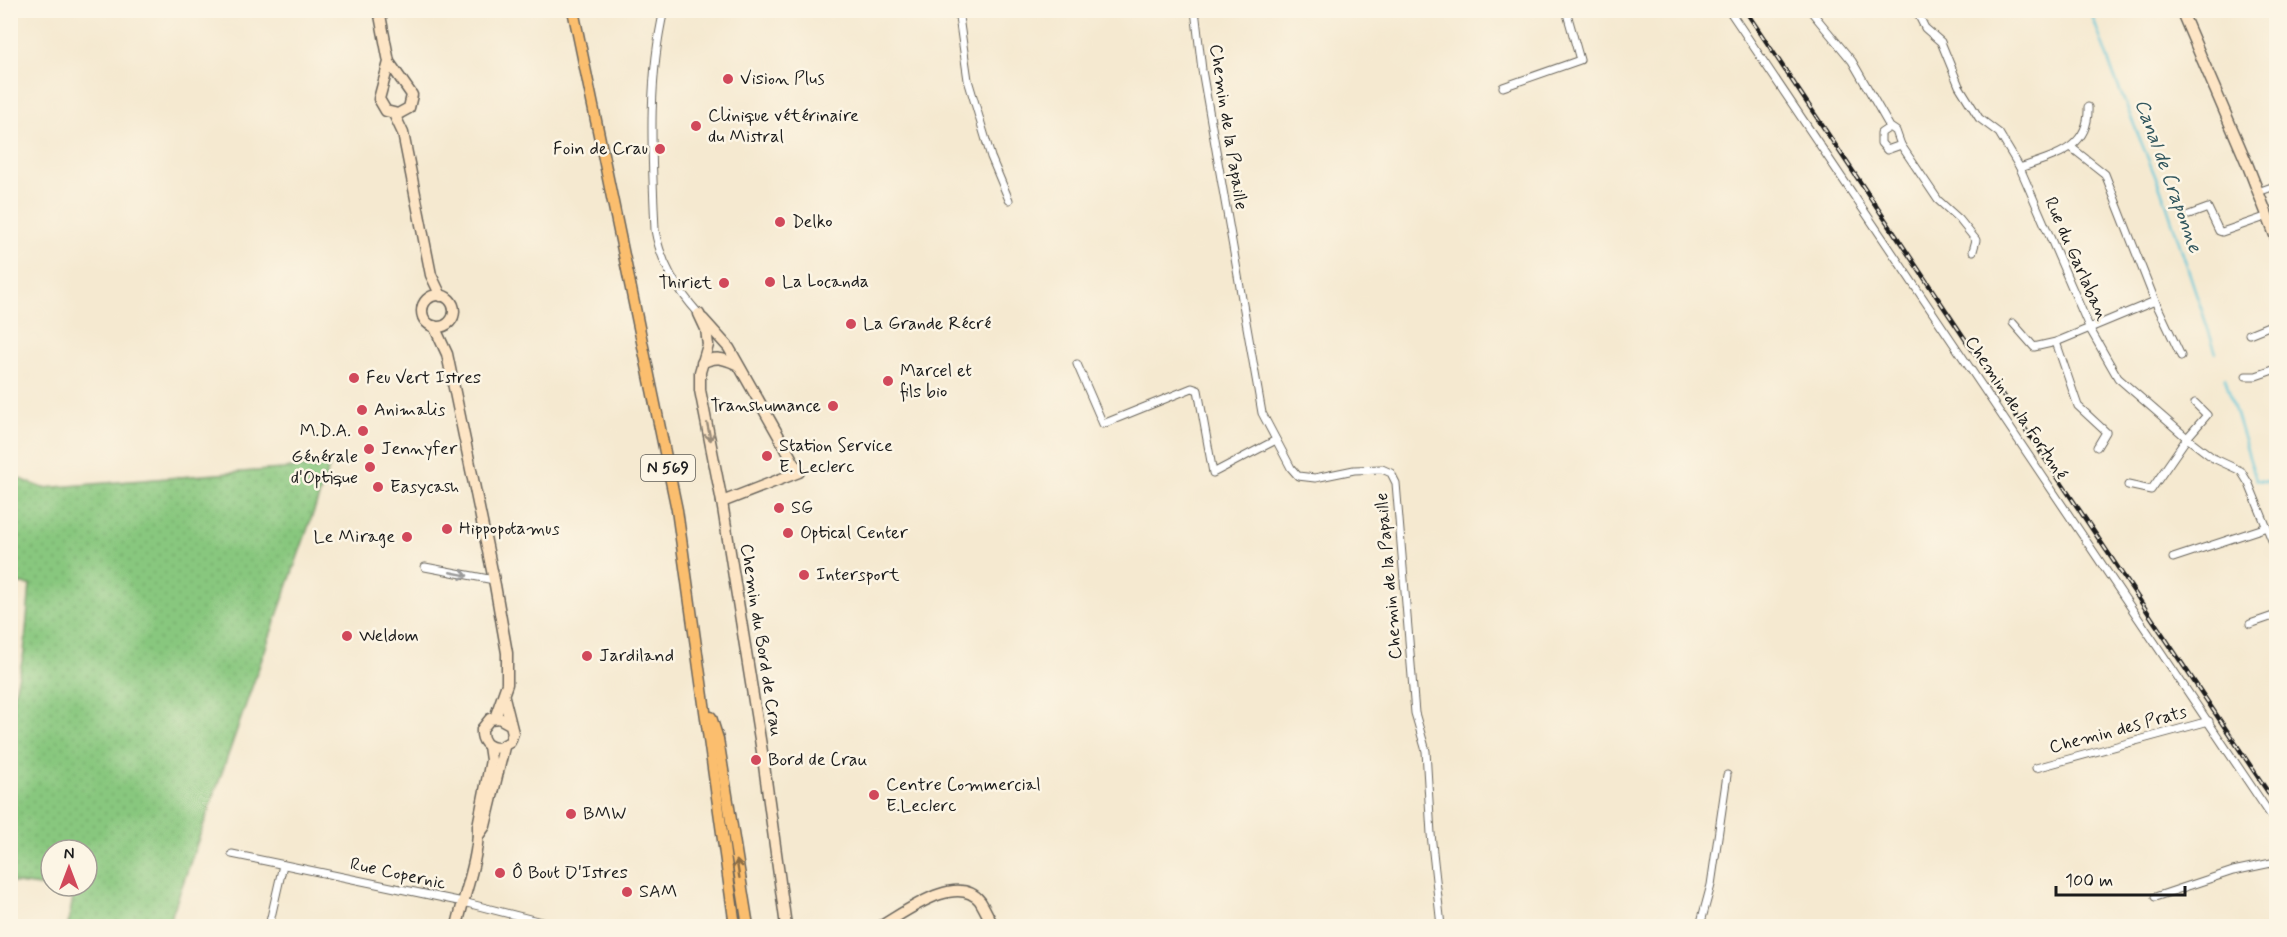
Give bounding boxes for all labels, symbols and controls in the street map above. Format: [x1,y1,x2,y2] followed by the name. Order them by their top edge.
[1203,42,1253,212] street label: Chemin de la Papaille
[740,67,825,91] place label: Vision Plus
[721,72,735,86] marker: Vision Plus
[2128,95,2209,257] water label: Canal de Craponne
[708,104,859,149] place label: Clinique vétérinaire du Mistral
[689,119,703,133] marker: Clinique vétérinaire du Mistral
[553,137,648,161] place label: Foin de Crau
[653,142,667,156] marker: Foin de Crau
[2038,193,2114,325] street label: Rue du Garlaban
[792,210,833,234] place label: Delko
[773,215,787,229] marker: Delko
[782,270,869,294] place label: La Locanda
[659,271,712,295] place label: Thiriet
[763,275,777,289] marker: La Locanda
[717,276,731,290] marker: Thiriet
[863,312,991,336] place label: La Grande Récré
[844,317,858,331] marker: La Grande Récré
[1959,332,2073,484] street label: Chemin de la Fortuné
[900,359,972,404] place label: Marcel et fils bio
[366,366,481,390] place label: Feu Vert Istres
[347,371,361,385] marker: Feu Vert Istres
[881,374,895,388] marker: Marcel et fils bio
[710,394,821,418] place label: Transhumance
[374,398,446,422] place label: Animalis
[826,399,840,413] marker: Transhumance
[355,403,369,417] marker: Animalis
[300,419,351,443] place label: M.D.A.
[703,422,715,441] one-way arrow
[356,424,370,438] marker: M.D.A.
[779,434,893,479] place label: Station Service E. Leclerc
[381,437,458,461] place label: Jennyfer
[362,442,376,456] marker: Jennyfer
[291,445,358,490] place label: Générale d'Optique
[760,449,774,463] marker: Station Service E. Leclerc
[641,455,695,481] road number: N 569
[363,460,377,474] marker: Générale d'Optique
[390,475,459,499] place label: Easycash
[371,480,385,494] marker: Easycash
[1370,492,1408,660] street label: Chemin de la Papaille
[791,496,813,520] place label: SG
[772,501,786,515] marker: SG
[459,517,560,541] place label: Hippopotamus
[800,521,909,545] place label: Optical Center
[440,522,454,536] marker: Hippopotamus
[313,525,395,549] place label: Le Mirage
[781,526,795,540] marker: Optical Center
[400,530,414,544] marker: Le Mirage
[734,542,788,738] street label: Chemin du Bord de Crau
[816,563,900,587] place label: Intersport
[450,568,469,580] one-way arrow
[797,568,811,582] marker: Intersport
[359,624,419,648] place label: Weldom
[340,629,354,643] marker: Weldom
[599,644,674,668] place label: Jardiland
[580,649,594,663] marker: Jardiland
[2047,700,2189,760] street label: Chemin des Prats
[768,748,868,772] place label: Bord de Crau
[749,753,763,767] marker: Bord de Crau
[886,773,1041,818] place label: Centre Commercial E.Leclerc
[867,788,881,802] marker: Centre Commercial E.Leclerc
[583,802,626,826] place label: BMW
[564,807,578,821] marker: BMW
[39,838,99,898] north arrow
[64,844,74,865] text: N
[348,852,448,896] street label: Rue Copernic
[2056,859,2185,897] scale bar
[732,860,743,879] one-way arrow
[512,861,628,885] place label: Ô Bout D'Istres
[493,866,507,880] marker: Ô Bout D'Istres
[2065,869,2113,893] text: 100 m
[639,880,678,904] place label: SAM
[620,885,634,899] marker: SAM

